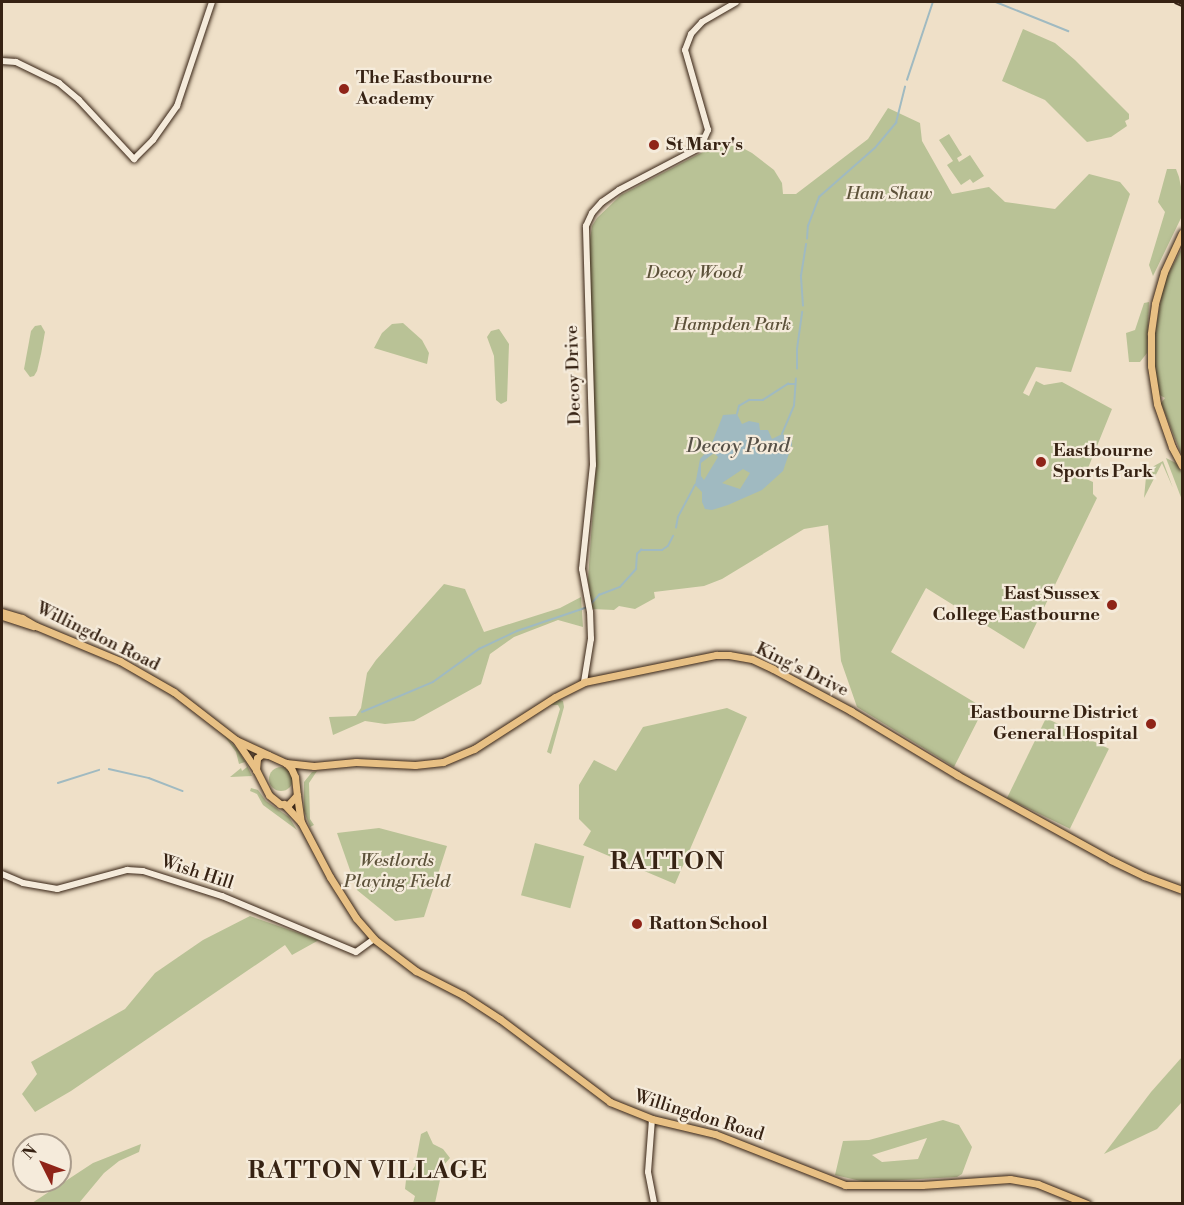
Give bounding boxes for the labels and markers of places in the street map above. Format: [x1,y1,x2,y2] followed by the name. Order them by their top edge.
[356,68,492,110] place label: The Eastbourne Academy
[337,82,351,96] marker: The Eastbourne Academy
[666,134,743,156] place label: St Mary's
[647,138,661,152] marker: St Mary's
[1053,441,1153,484] place label: Eastbourne Sports Park
[1034,455,1048,469] marker: Eastbourne Sports Park
[932,584,1100,626] place label: East Sussex College Eastbourne
[1105,598,1119,612] marker: East Sussex College Eastbourne
[970,703,1138,746] place label: Eastbourne District General Hospital
[1142,715,1160,733] marker: Eastbourne District General Hospital
[649,913,768,935] place label: Ratton School
[630,917,644,931] marker: Ratton School

